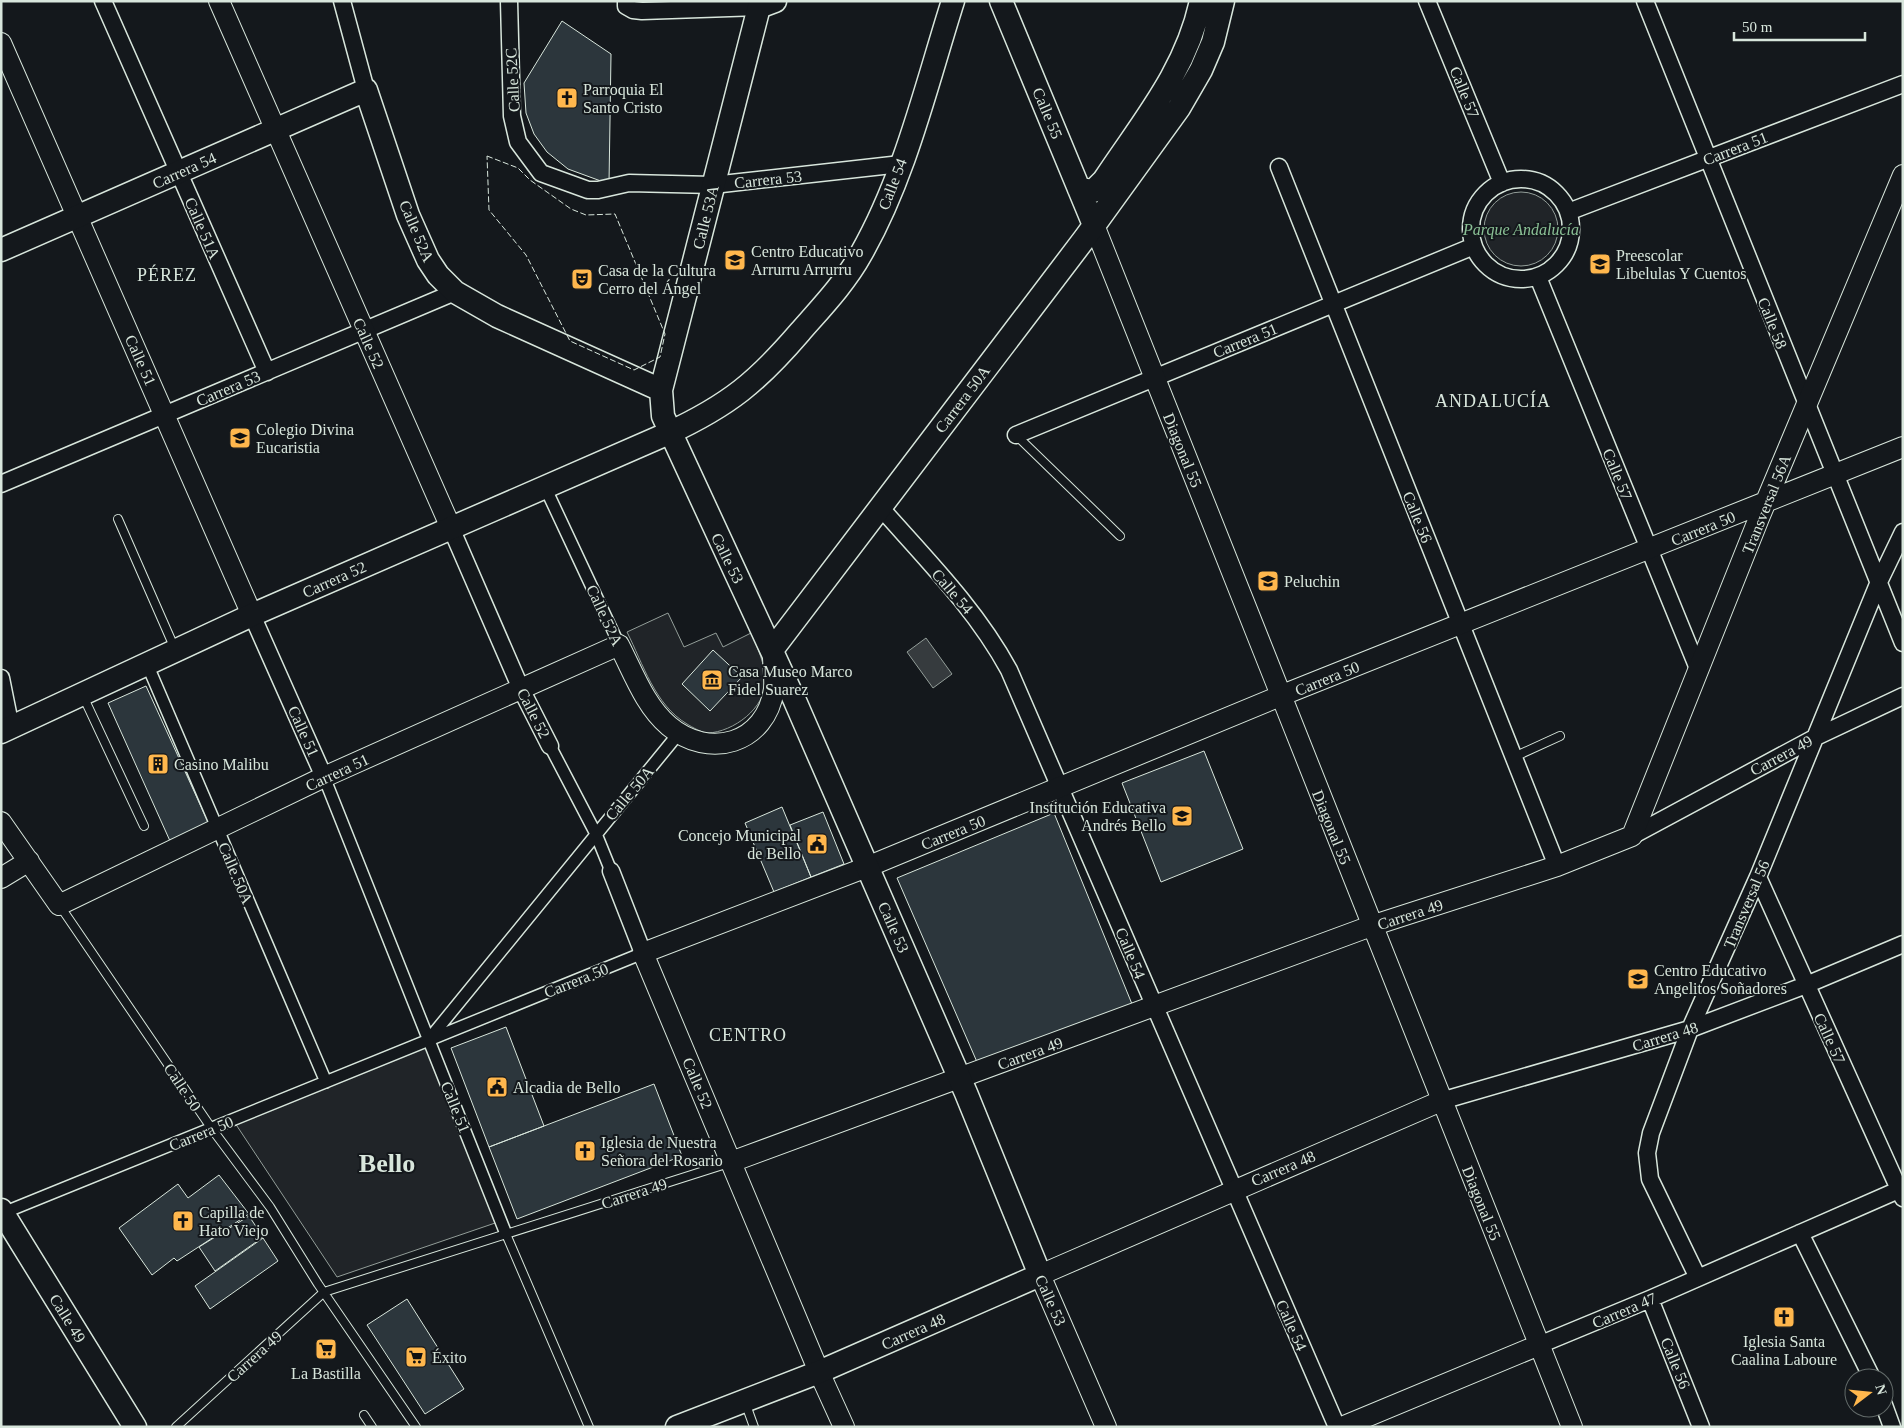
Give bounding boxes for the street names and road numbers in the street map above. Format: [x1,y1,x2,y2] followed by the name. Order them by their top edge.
[502,47,523,113] street label: Calle 52C
[1447,64,1482,120] street label: Calle 57
[1029,85,1066,141] street label: Calle 55
[1700,128,1770,169] street label: Carrera 51
[150,149,219,192] street label: Carrera 54
[875,156,910,212] street label: Calle 54
[733,167,803,192] street label: Carrera 53
[689,183,722,251] street label: Calle 53A
[181,195,224,262] street label: Calle 51A
[396,198,437,265] street label: Calle 52A
[1755,295,1790,351] street label: Calle 58
[350,315,387,371] street label: Calle 52
[1210,320,1280,361] street label: Carrera 51
[122,332,159,388] street label: Calle 51
[932,362,993,436] street label: Carrera 50A
[194,367,263,410] street label: Carrera 53
[1159,411,1205,490] street label: Diagonal 55
[1600,446,1635,502] street label: Calle 57
[1739,452,1794,556] street label: Transversal 56A
[1400,489,1435,545] street label: Calle 56
[1668,508,1738,549] street label: Carrera 50
[708,530,747,586] street label: Calle 53
[300,558,369,601] street label: Carrera 52
[929,565,977,617] street label: Calle 54
[583,582,626,649] street label: Calle 52A
[1292,658,1362,699] street label: Carrera 50
[514,685,553,741] street label: Calle 52
[285,703,322,759] street label: Calle 51
[1747,732,1815,779] street label: Carrera 49
[303,750,372,795] street label: Carrera 51
[602,763,657,824] street label: Calle 50A
[1308,788,1354,867] street label: Diagonal 55
[918,812,988,853] street label: Carrera 50
[215,840,256,907] street label: Calle 50A
[1720,858,1773,951] street label: Transversal 56
[1375,896,1445,933] street label: Carrera 49
[875,899,912,955] street label: Calle 53
[1112,925,1149,981] street label: Calle 54
[541,960,611,1001] street label: Carrera 50
[1810,1010,1849,1066] street label: Calle 57
[1630,1018,1700,1055] street label: Carrera 48
[995,1034,1065,1073] street label: Carrera 49
[679,1055,716,1111] street label: Calle 52
[161,1060,205,1114] street label: Calle 50
[438,1079,473,1135] street label: Calle 51
[166,1113,236,1154] street label: Carrera 50
[1249,1147,1318,1190] street label: Carrera 48
[1458,1164,1504,1243] street label: Diagonal 55
[599,1175,669,1212] street label: Carrera 49
[1032,1272,1069,1328] street label: Calle 53
[1590,1289,1659,1332] street label: Carrera 47
[46,1291,89,1346] street label: Calle 49
[1273,1297,1310,1353] street label: Calle 54
[879,1310,948,1353] street label: Carrera 48
[223,1327,285,1385] street label: Carrera 49
[1658,1335,1693,1391] street label: Calle 56

